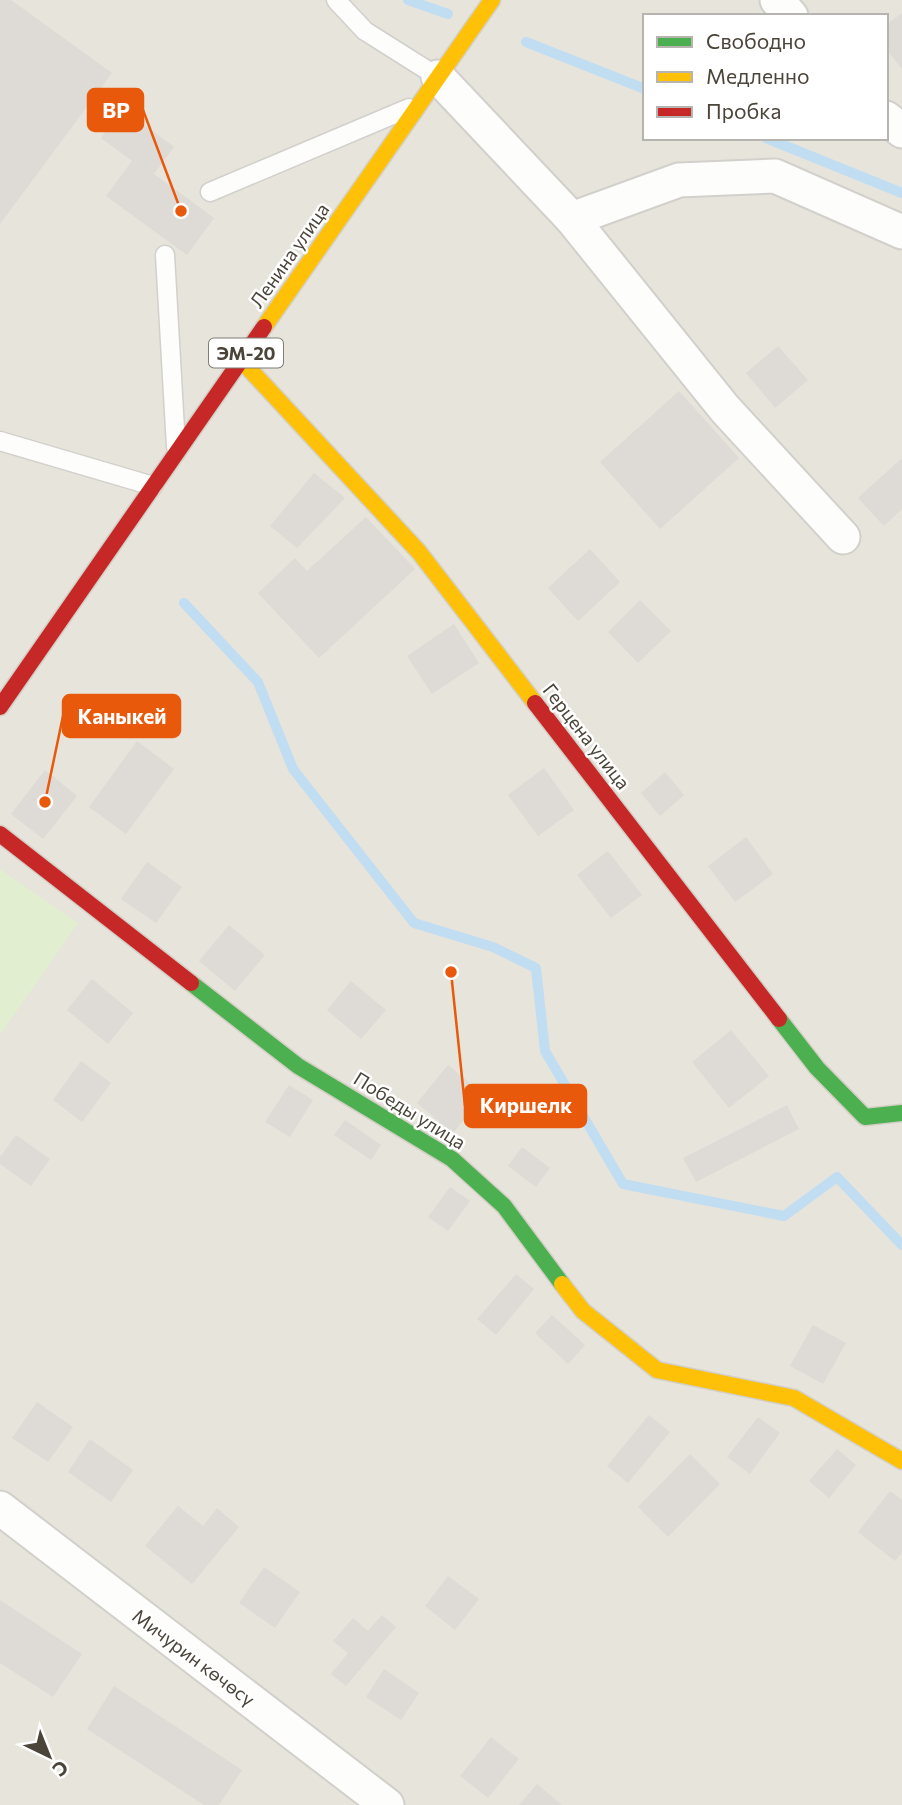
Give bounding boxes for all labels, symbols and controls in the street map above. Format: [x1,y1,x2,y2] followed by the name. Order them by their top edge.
[643,14,888,140] legend
[706,28,806,53] text: Свободно
[706,63,810,88] text: Медленно
[88,89,143,131] callout: BP
[102,97,130,122] text: BP
[706,98,781,123] text: Пробка
[245,198,333,312] street label: Ленина улица
[209,338,283,368] road number: ЭМ-20
[539,679,635,793] street label: Герцена улица
[63,695,180,737] callout: Каныкей
[78,703,166,728] text: Каныкей
[350,1066,470,1154] street label: Победы улица
[465,1085,586,1127] callout: Киршелк
[480,1092,572,1117] text: Киршелк
[128,1604,260,1711] street label: Мичурин көчөсү
[14,1721,84,1791] north arrow
[48,1756,74,1782] text: С

